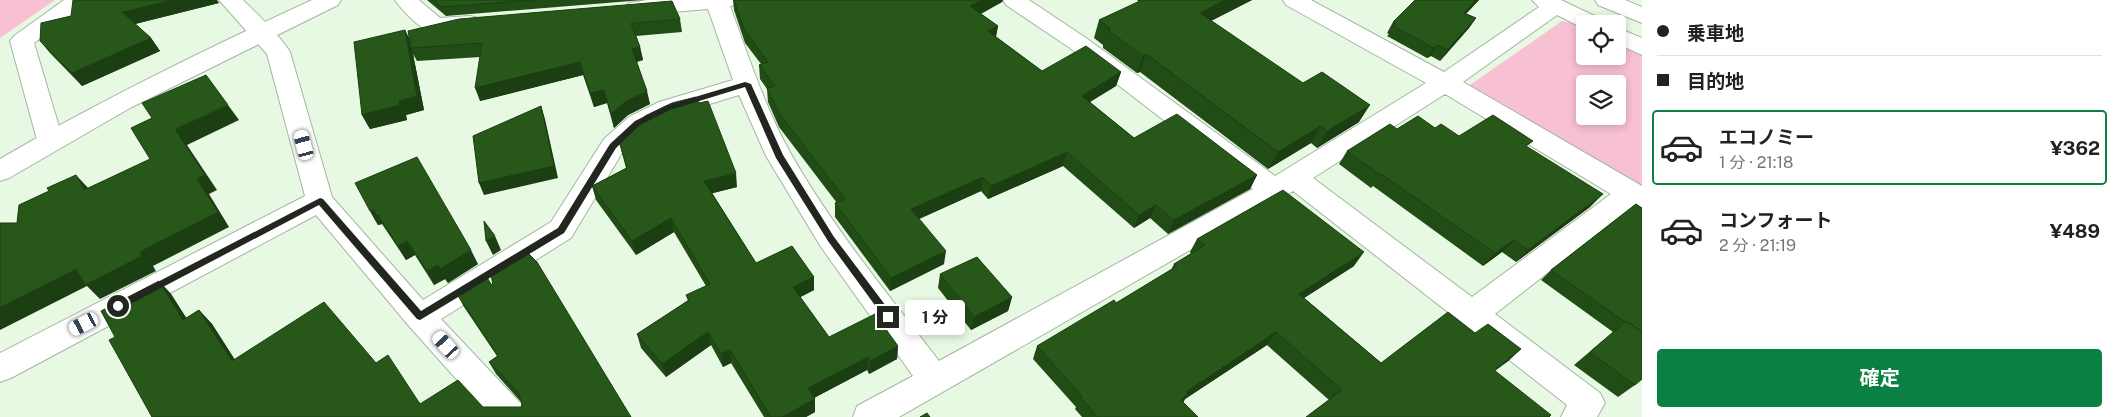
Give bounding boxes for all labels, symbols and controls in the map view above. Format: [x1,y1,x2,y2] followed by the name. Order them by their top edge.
[1576,15,1626,125] map controls
[1576,15,1626,65] button: locate
[1687,22,1744,44] text: 乗車地
[1687,70,1744,92] text: 目的地
[1576,75,1626,125] button: layers
[1659,125,1704,170] icon: car
[1719,126,1814,148] text: エコノミー
[292,129,315,161] car
[2050,137,2100,159] text: ¥362
[1719,153,1793,172] text: 1 分 · 21:18
[1659,208,1704,253] icon: car
[1719,209,1832,231] text: コンフォート
[2050,220,2100,242] text: ¥489
[1719,236,1796,255] text: 2 分 · 21:19
[107,295,129,317] route start
[906,300,966,334] callout: 1 分
[877,306,899,328] route end
[922,308,948,327] text: 1 分
[67,311,100,337] car
[430,329,461,361] car
[1657,349,2102,407] button: 確定

